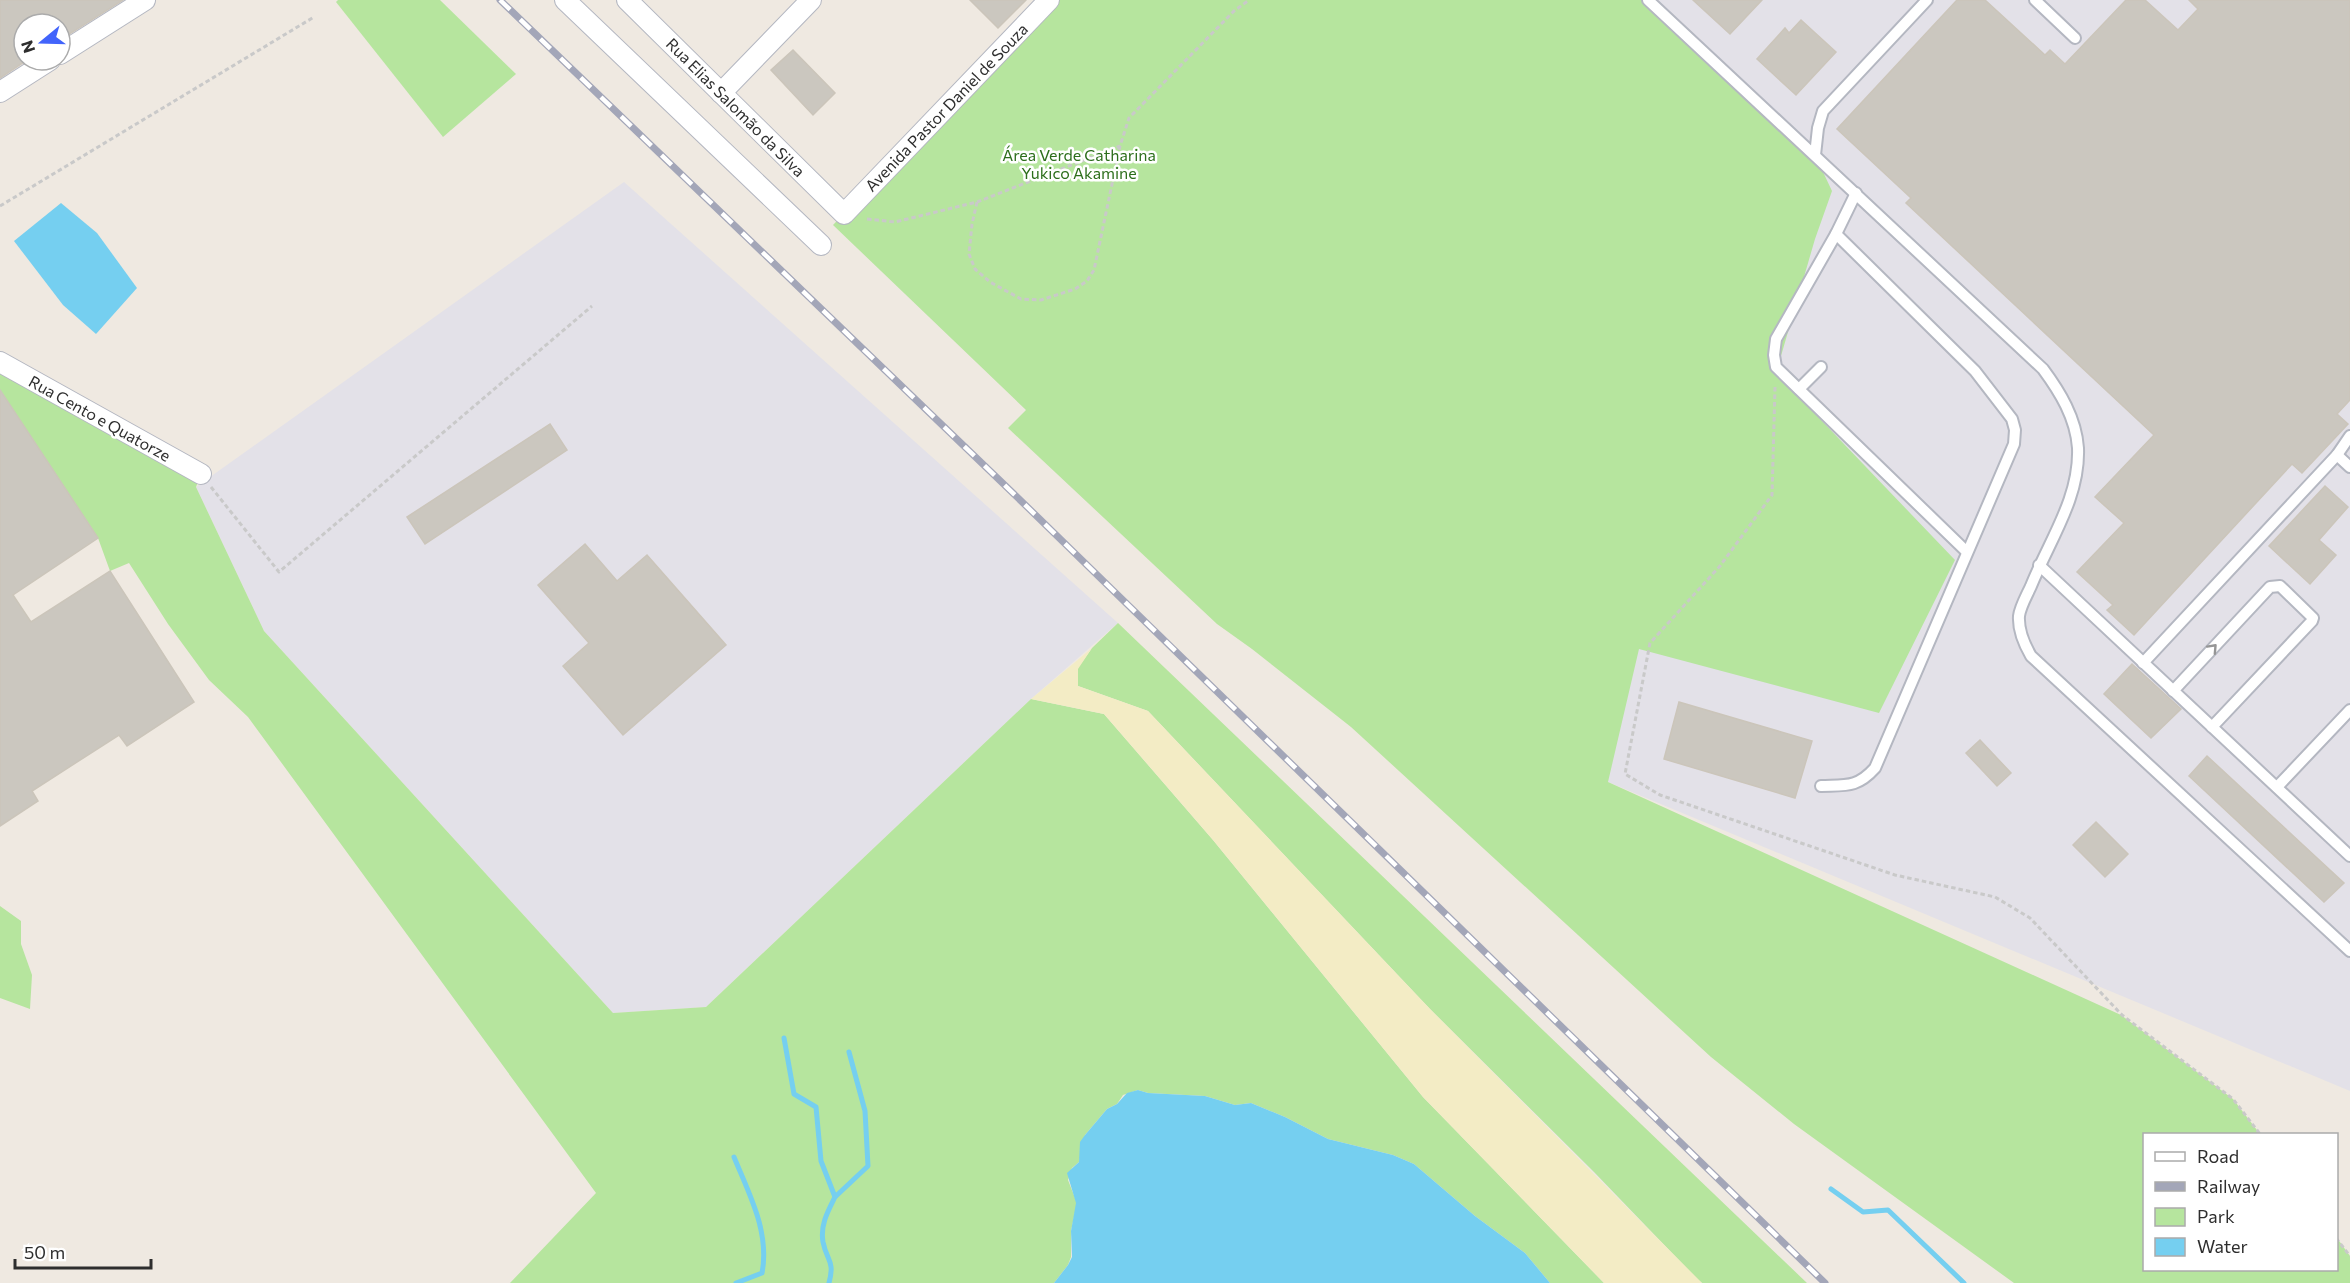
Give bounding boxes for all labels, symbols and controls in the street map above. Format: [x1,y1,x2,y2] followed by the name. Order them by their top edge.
[12,12,72,72] north arrow
[861,19,1031,195] street label: Avenida Pastor Daniel de Souza
[663,34,809,180] street label: Rua Elias Salomão da Silva
[16,38,38,56] text: N
[1002,145,1156,182] park label: Área Verde Catharina Yukico Akamine
[26,371,174,465] street label: Rua Cento e Quatorze
[2205,644,2216,655] one-way arrow
[2143,1133,2338,1271] legend
[2197,1145,2239,1167] text: Road
[2197,1175,2260,1197] text: Railway
[2197,1205,2235,1227] text: Park
[15,1232,152,1270] scale bar
[2197,1235,2248,1257] text: Water
[24,1241,65,1263] text: 50 m

